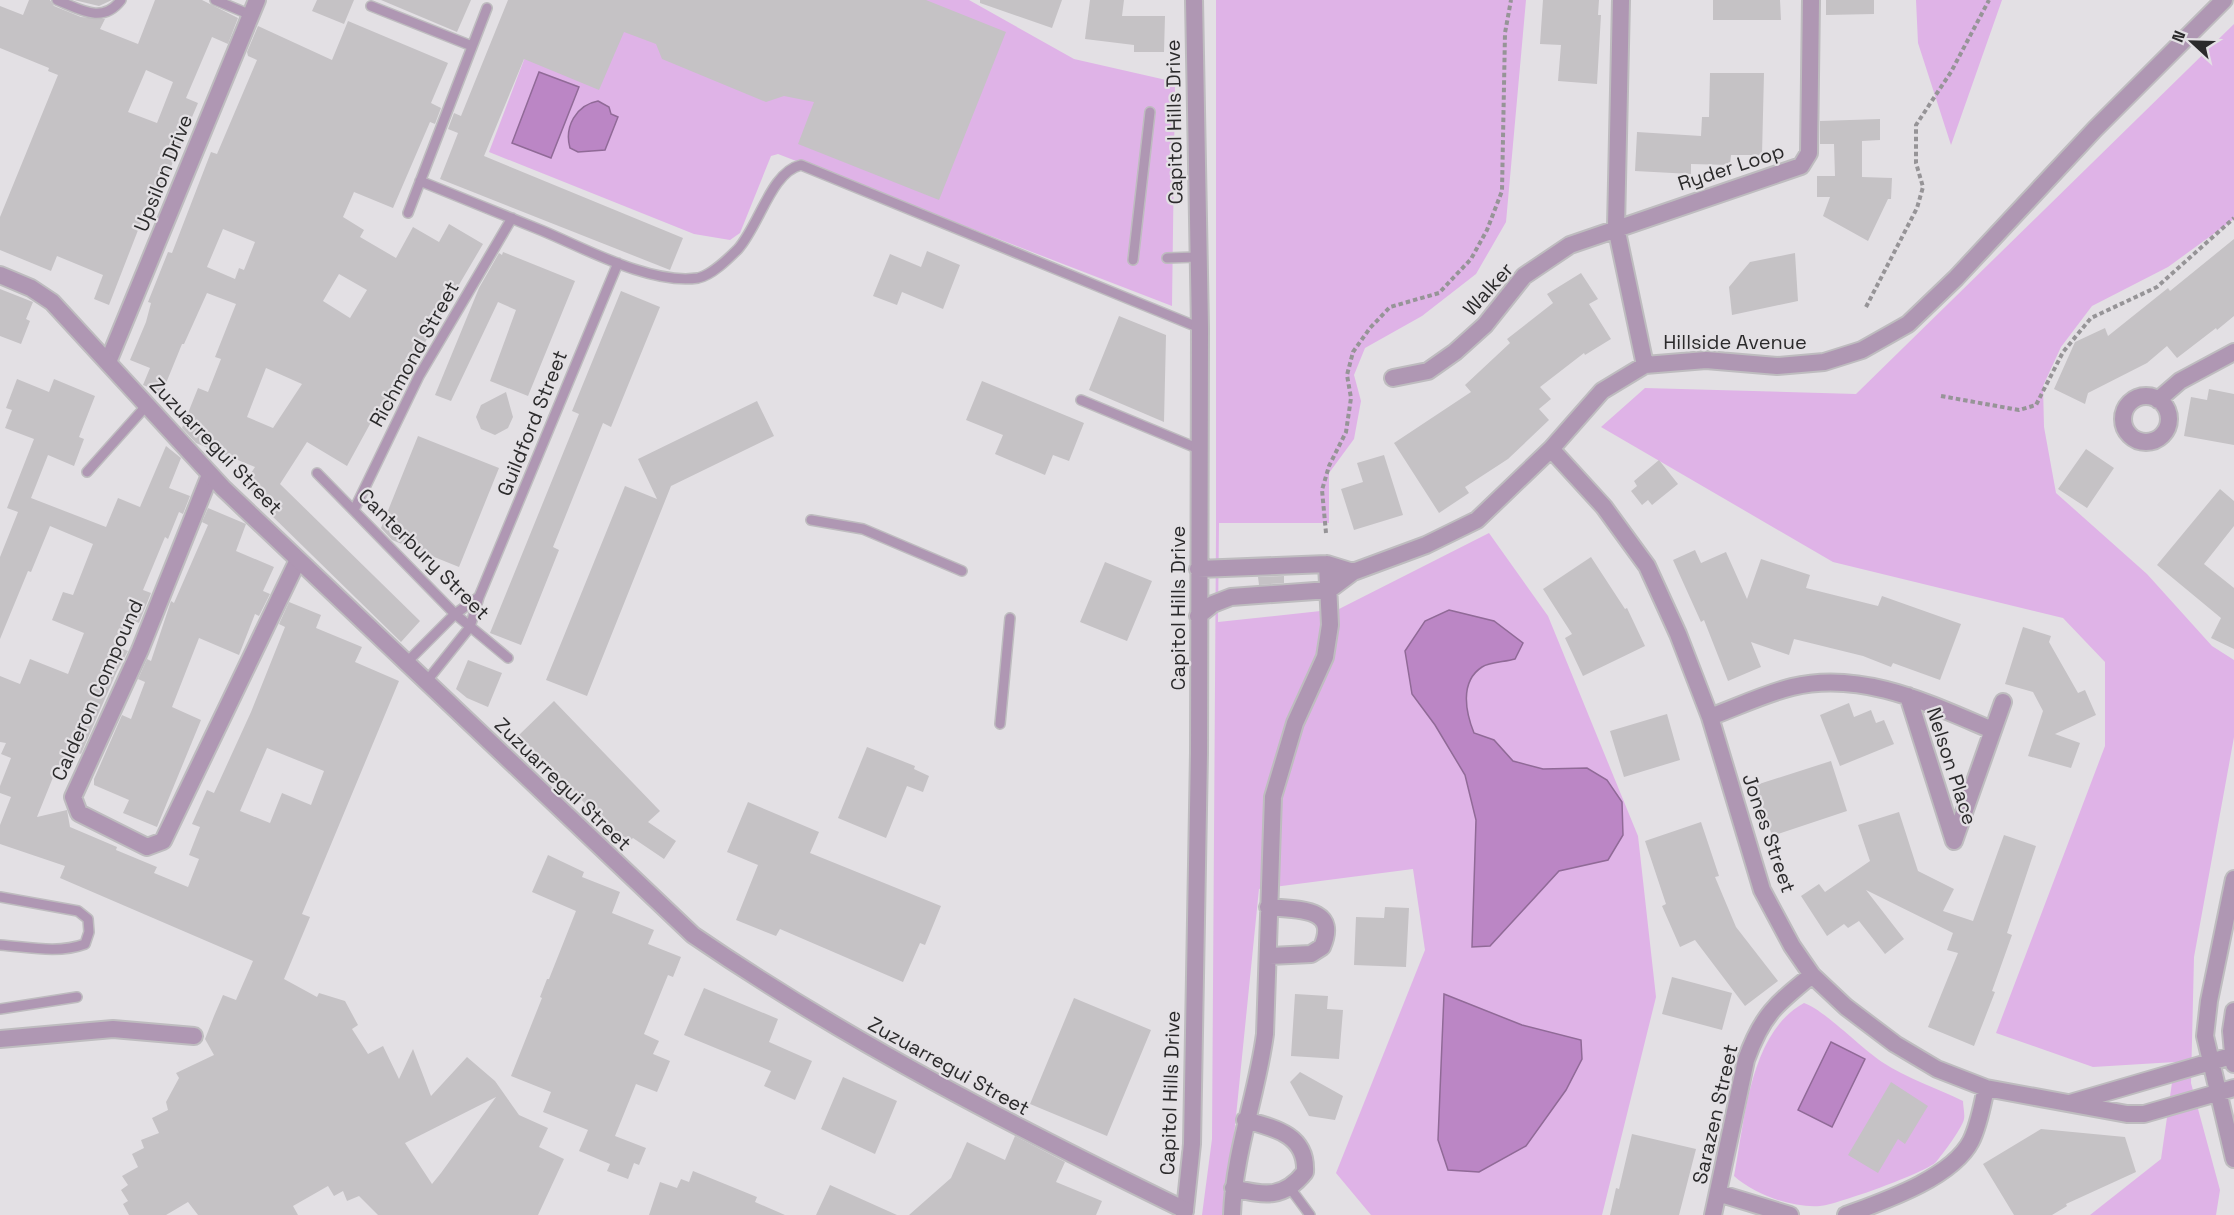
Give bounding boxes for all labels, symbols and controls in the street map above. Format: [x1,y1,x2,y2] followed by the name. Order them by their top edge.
[2162,12,2222,72] north arrow
[2167,28,2190,45] text: N
[1160,39,1188,205] street label: Capitol Hills Drive
[128,111,198,235] street label: Upsilon Drive
[1674,138,1788,196] street label: Ryder Loop
[1457,257,1519,321] street label: Walker
[363,277,465,431] street label: Richmond Street
[1663,329,1807,355] street label: Hillside Avenue
[491,346,573,500] street label: Guildford Street
[144,372,288,520] street label: Zuzuarregui Street
[353,483,495,625] street label: Canterbury Street
[1165,526,1191,690] street label: Capitol Hills Drive
[45,595,149,785] street label: Calderon Compound
[1921,704,1983,828] street label: Nelson Place
[489,712,637,856] street label: Zuzuarregui Street
[1736,770,1802,896] street label: Jones Street
[1154,1010,1186,1176] street label: Capitol Hills Drive
[864,1011,1034,1121] street label: Zuzuarregui Street
[1686,1041,1744,1187] street label: Sarazen Street

